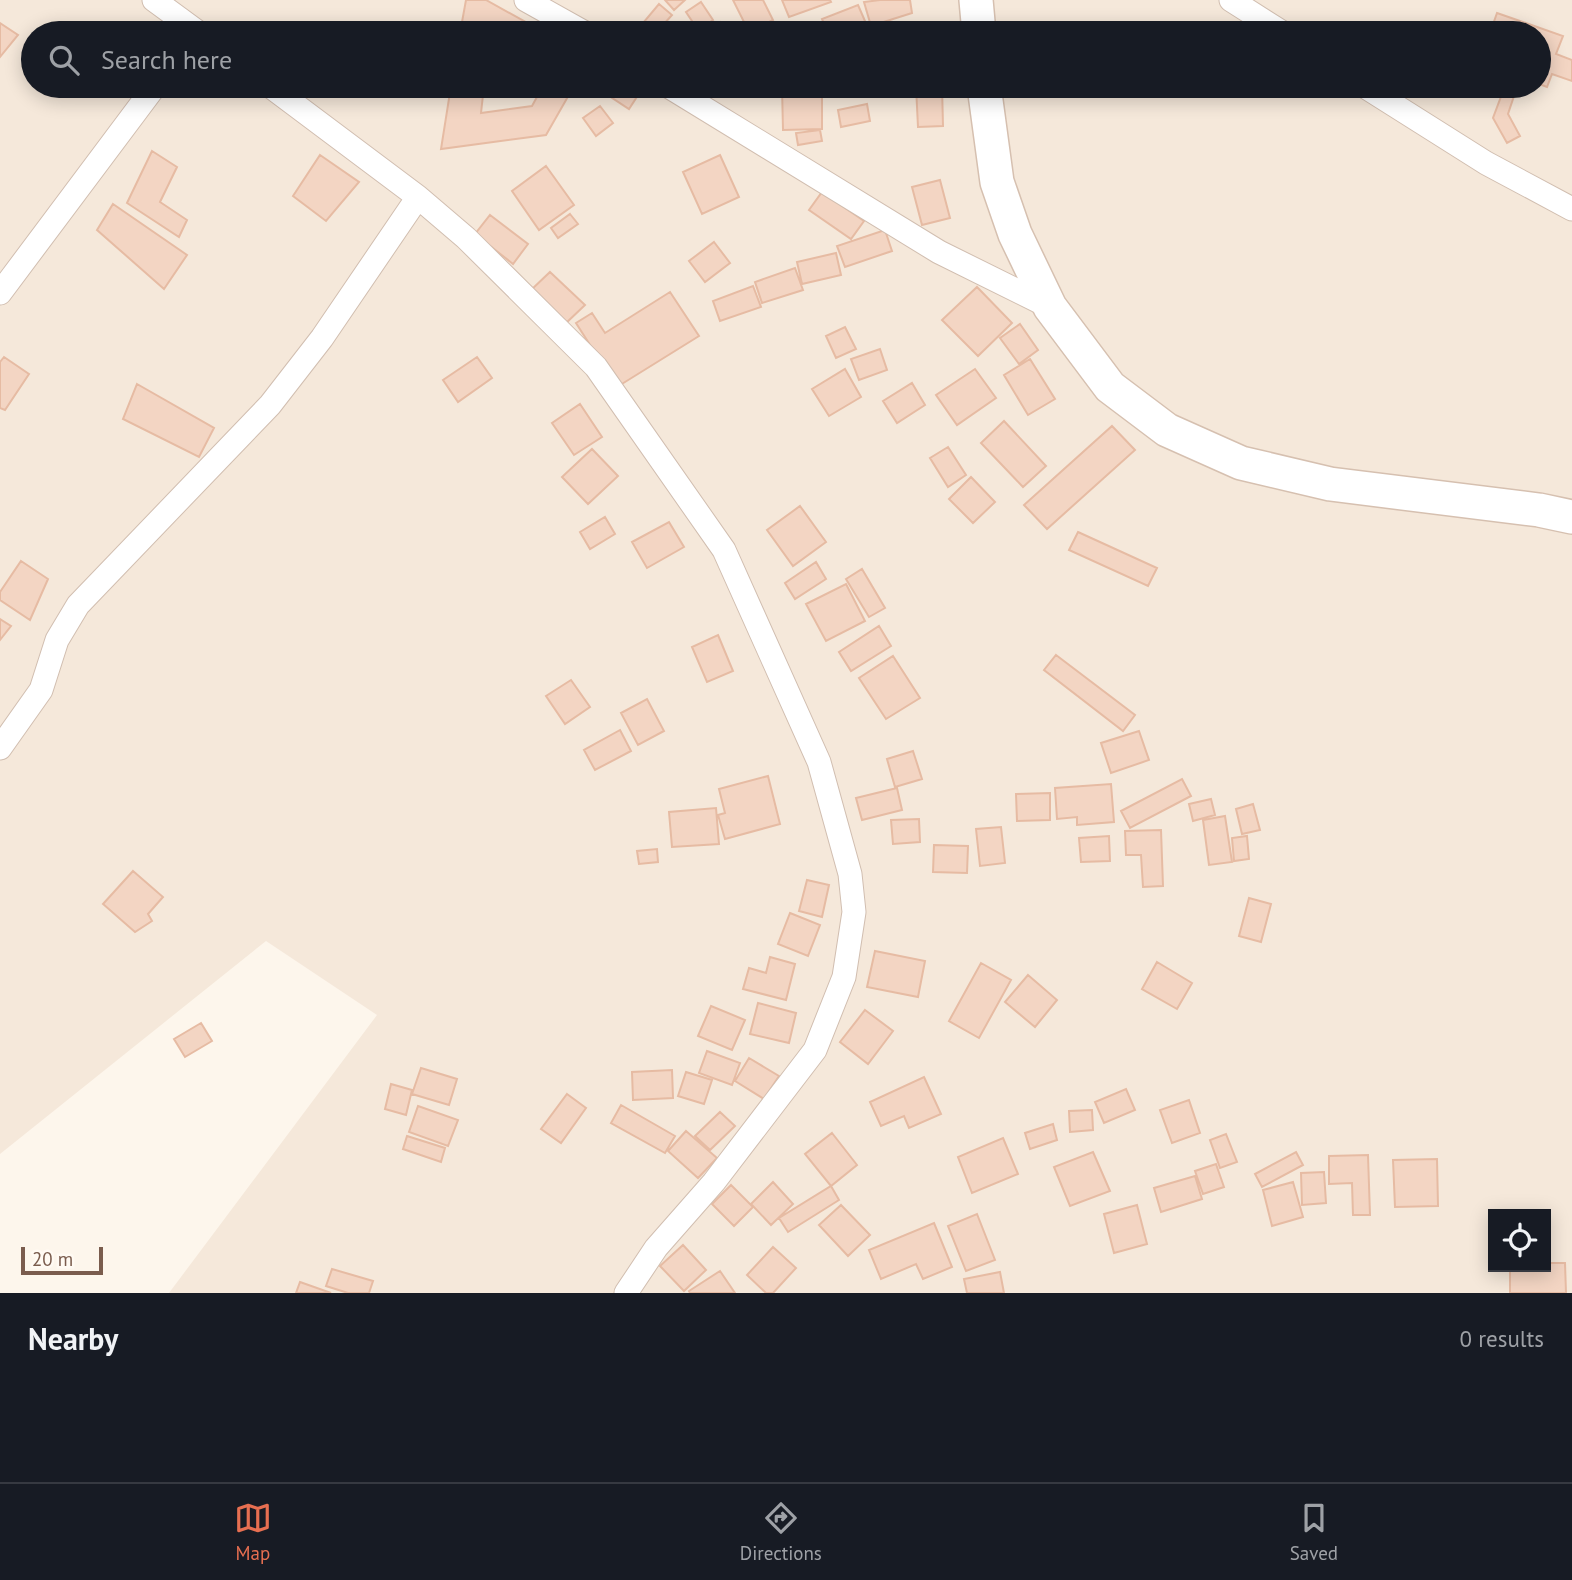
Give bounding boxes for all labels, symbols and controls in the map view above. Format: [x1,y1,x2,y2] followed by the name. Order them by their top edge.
[21,21,1551,98] search box
[45,41,83,79] icon: search
[101,43,232,76] text: Search here
[1488,1209,1551,1272] map controls
[1488,1209,1551,1272] button: locate
[21,1244,103,1276] scale bar
[32,1247,73,1271] text: 20 m
[28,1319,118,1358] text: Nearby
[1460,1324,1544,1353] text: 0 results
[234,1499,272,1565] tab: Map
[740,1499,822,1565] tab: Directions
[1290,1499,1338,1565] tab: Saved

